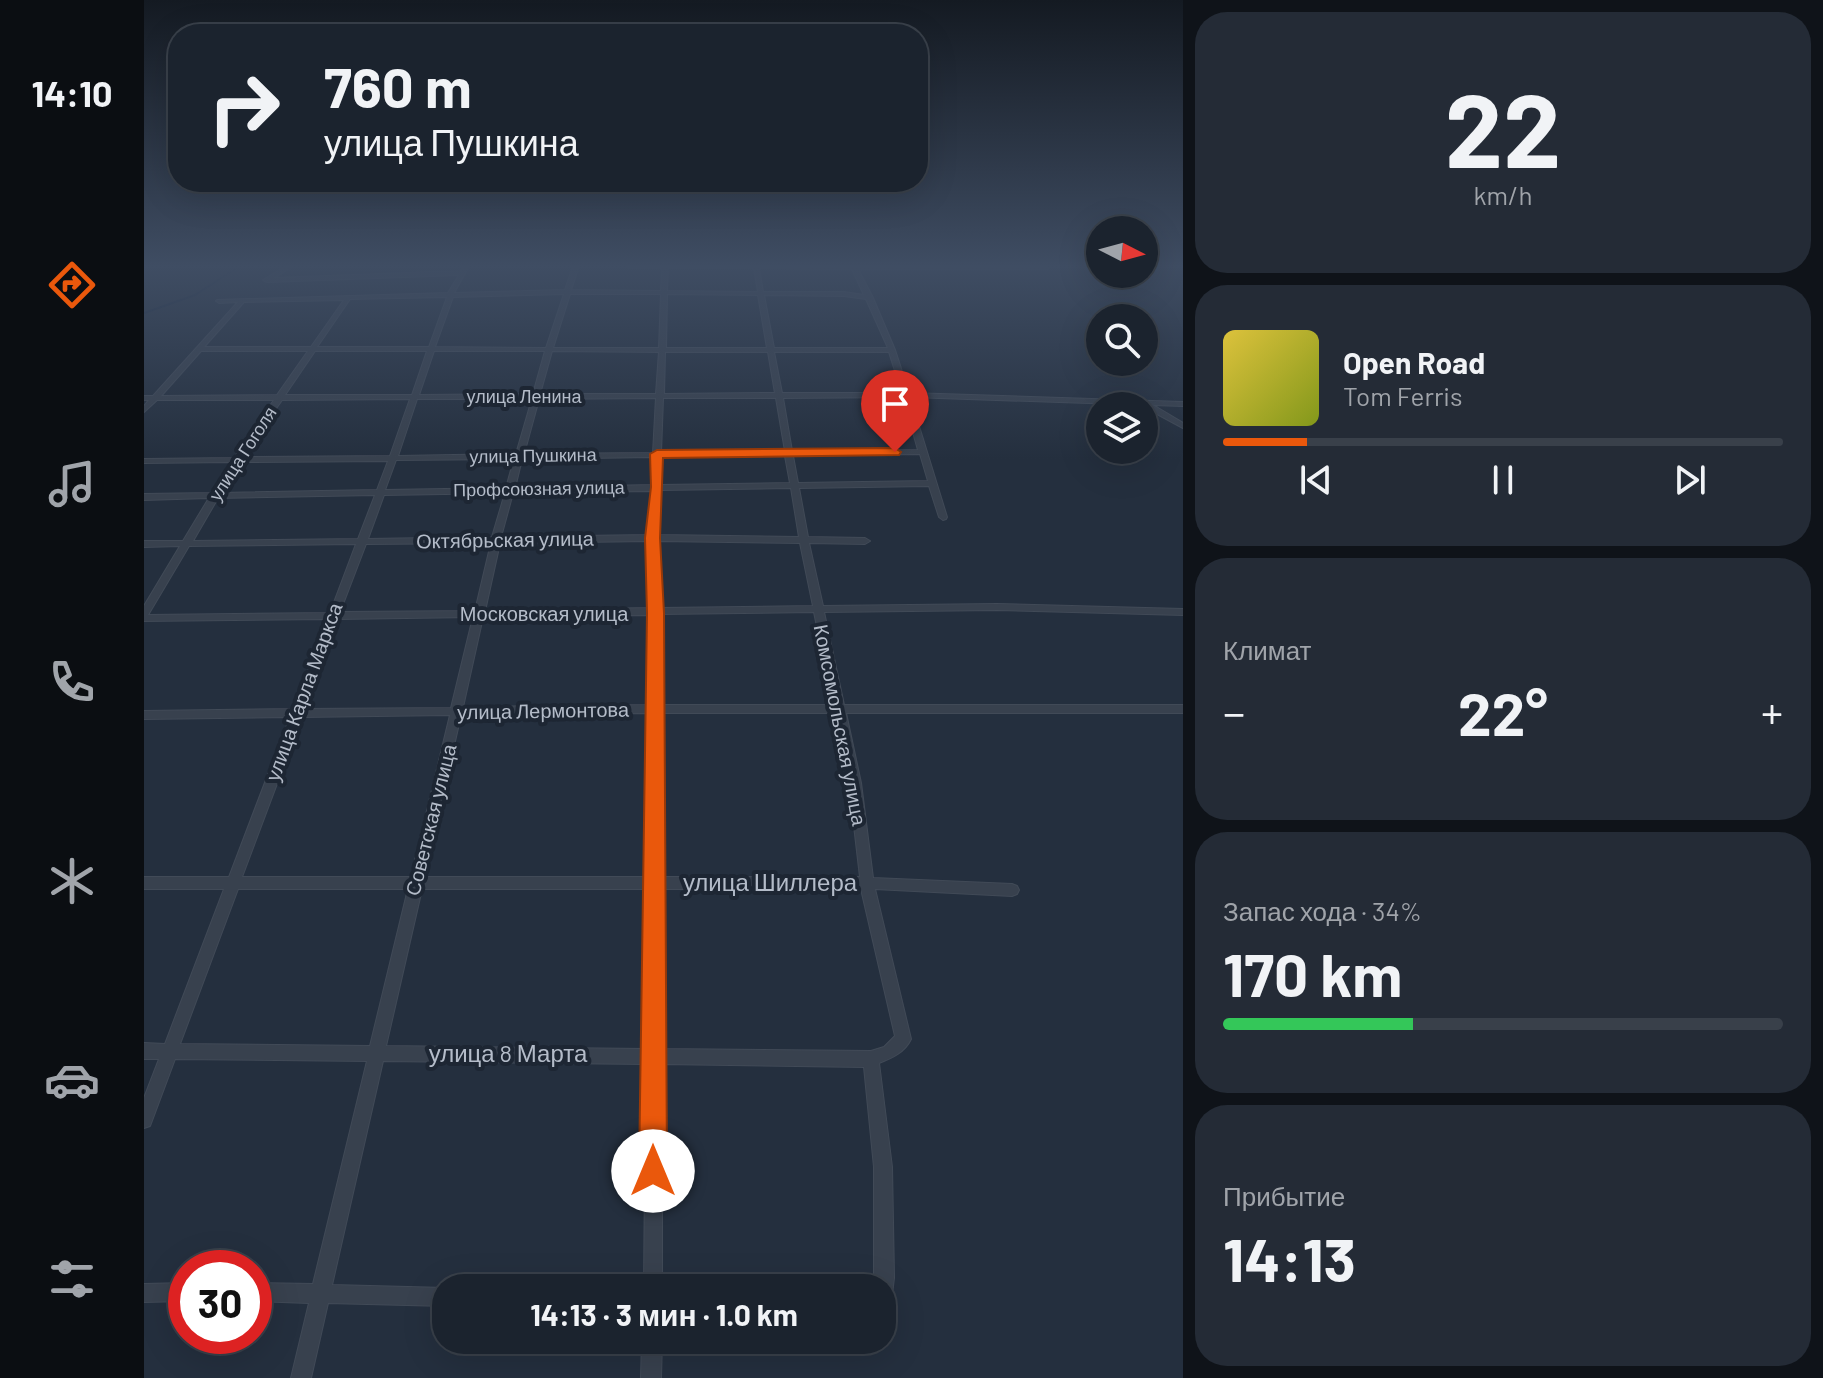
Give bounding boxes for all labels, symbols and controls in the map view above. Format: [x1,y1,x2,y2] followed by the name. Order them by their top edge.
[324,52,472,119] text: 760 m
[192,56,296,160] icon: right
[1445,64,1561,189] text: 22
[32,71,112,114] text: 14:10
[324,120,579,163] text: улица Пушкина
[1474,179,1532,210] text: km/h
[1086,216,1158,288] north arrow
[1086,216,1158,464] map controls
[44,257,100,313] icon: directions
[1086,304,1158,376] button: search
[1343,344,1485,380] text: Open Road
[861,370,929,452] pin
[1343,380,1463,411] text: Tom Ferris
[873,382,917,426] icon: arrive
[467,385,582,407] street label: улица Ленина
[1086,392,1158,464] button: layers
[204,402,281,505] street label: улица Гоголя
[469,443,598,467] street label: улица Пушкина
[44,456,100,512] icon: music
[1294,458,1338,502] icon: previous
[1481,458,1525,502] icon: pause
[1668,458,1712,502] icon: next
[453,475,626,500] street label: Профсоюзная улица
[416,525,595,553] street label: Октябрьская улица
[260,598,347,784] street label: улица Карла Маркса
[460,601,629,625] street label: Московская улица
[810,622,872,828] street label: Комсомольская улица
[1223,634,1312,665] text: Климат
[44,654,100,710] icon: phone
[1458,676,1548,748] text: 22°
[1223,685,1245,738] text: −
[1761,685,1783,738] text: +
[457,696,630,723] street label: улица Лермонтова
[400,741,461,898] street label: Советская улица
[44,853,100,909] icon: climate
[683,867,858,896] street label: улица Шиллера
[1223,895,1422,926] text: Запас хода · 34%
[1223,937,1402,1009] text: 170 km
[429,1038,588,1067] street label: улица 8 Марта
[44,1052,100,1108] icon: car
[611,1129,695,1213] position arrow
[1223,1180,1345,1211] text: Прибытие
[1223,1222,1356,1294] text: 14:13
[168,1250,272,1354] speed limit sign: 30
[44,1251,100,1307] icon: filters
[530,1296,798,1332] text: 14:13 · 3 мин · 1.0 km

